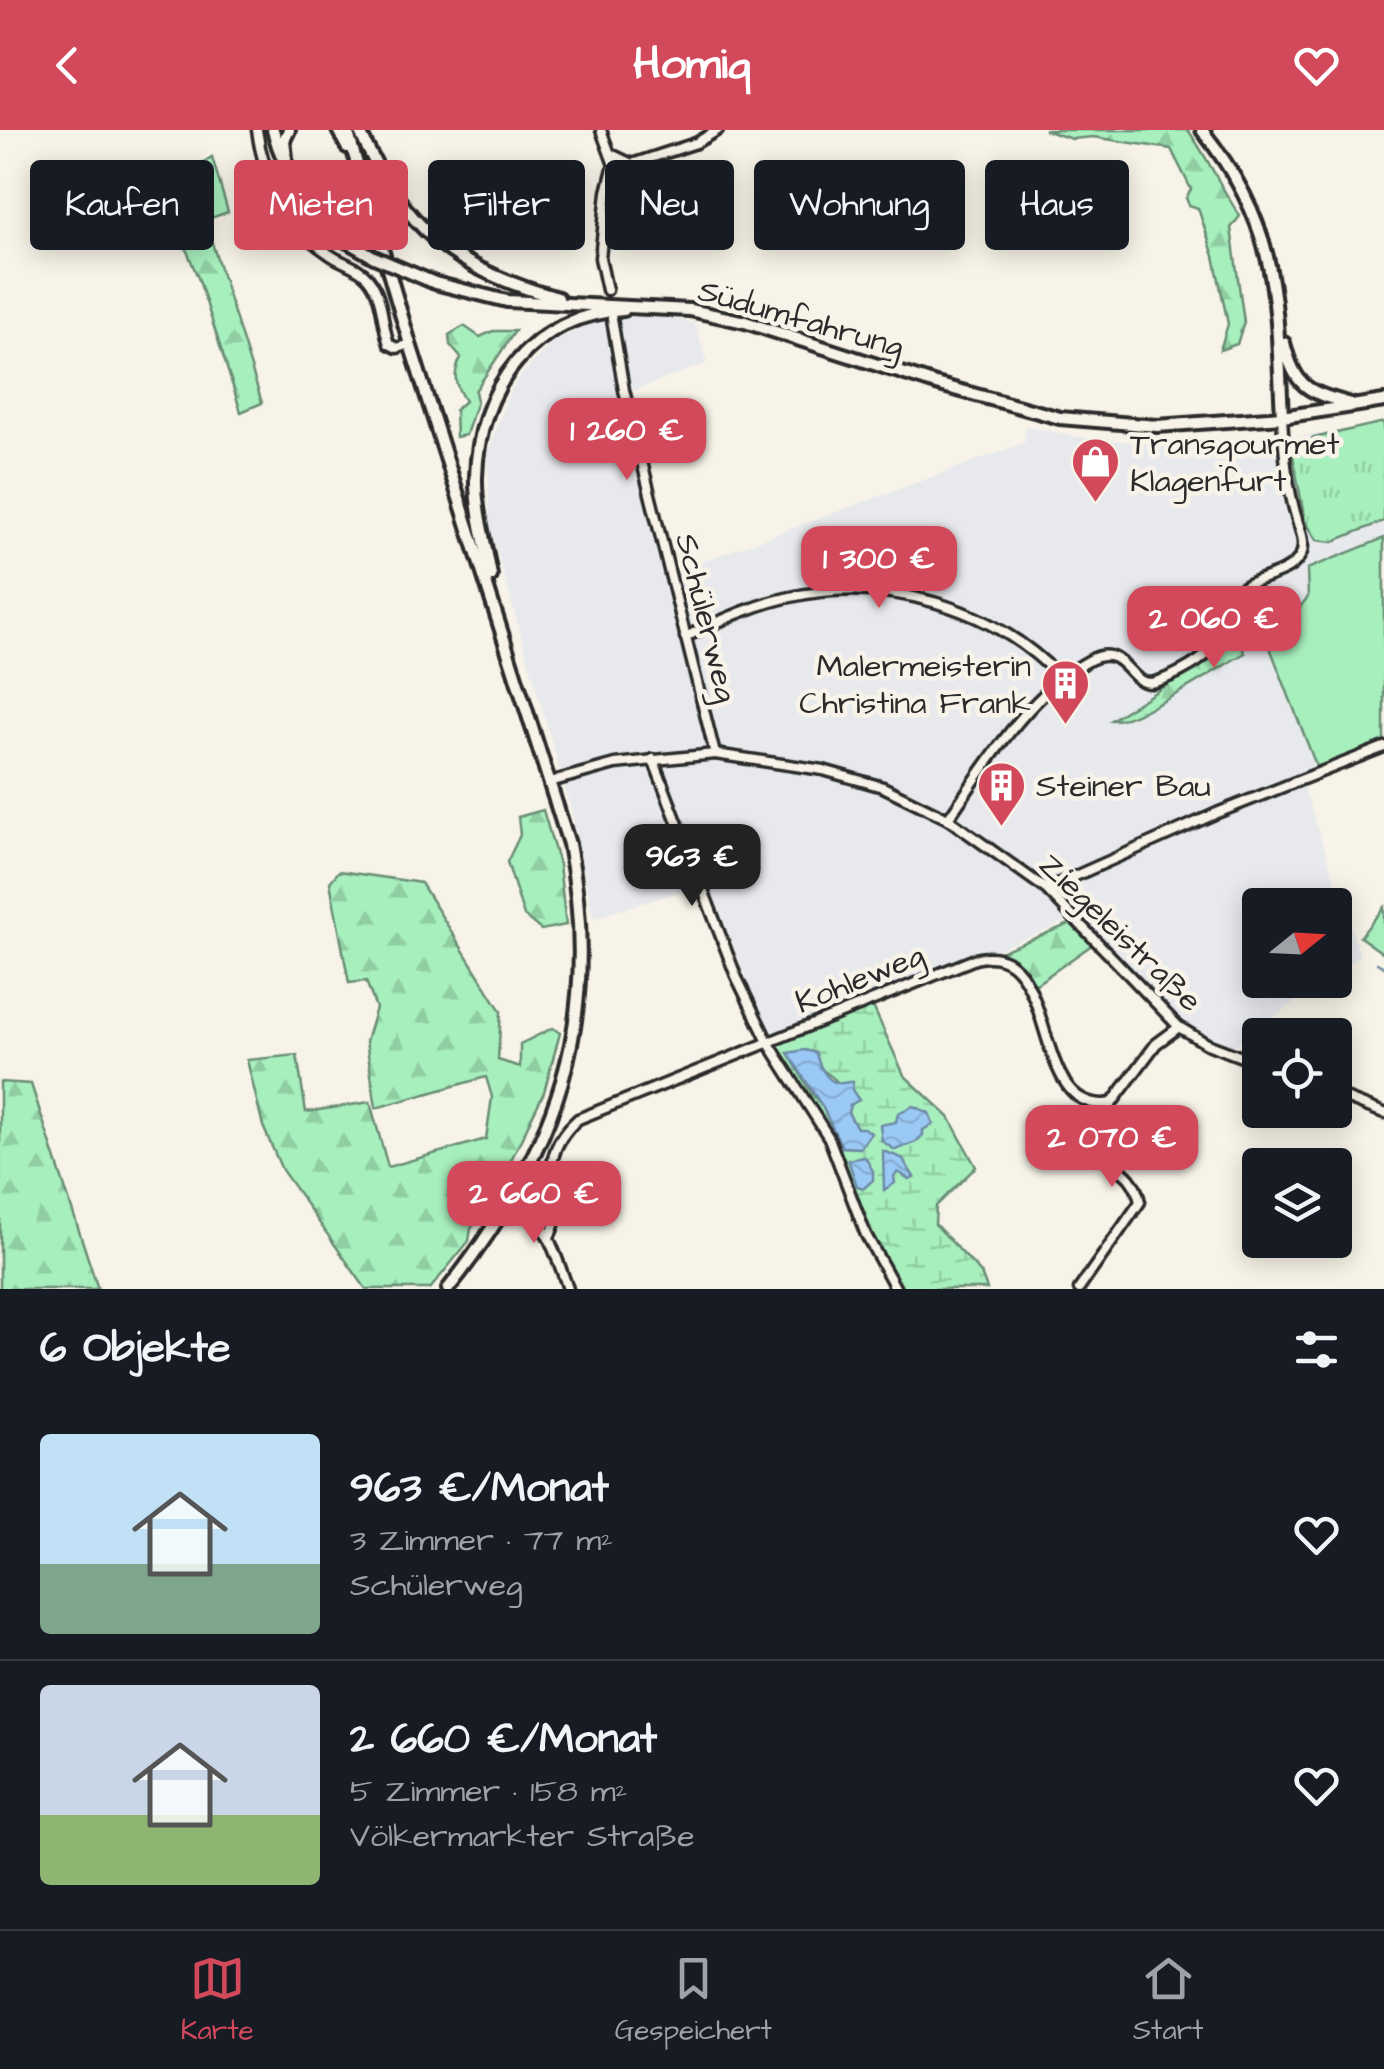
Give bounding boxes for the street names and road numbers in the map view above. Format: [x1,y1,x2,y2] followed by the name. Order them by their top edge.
[693,268,909,370] street label: Südumfahrung
[663,529,749,707] street label: Schülerweg
[1028,843,1212,1023] street label: Ziegeleistraße
[789,933,931,1025] street label: Kohleweg

